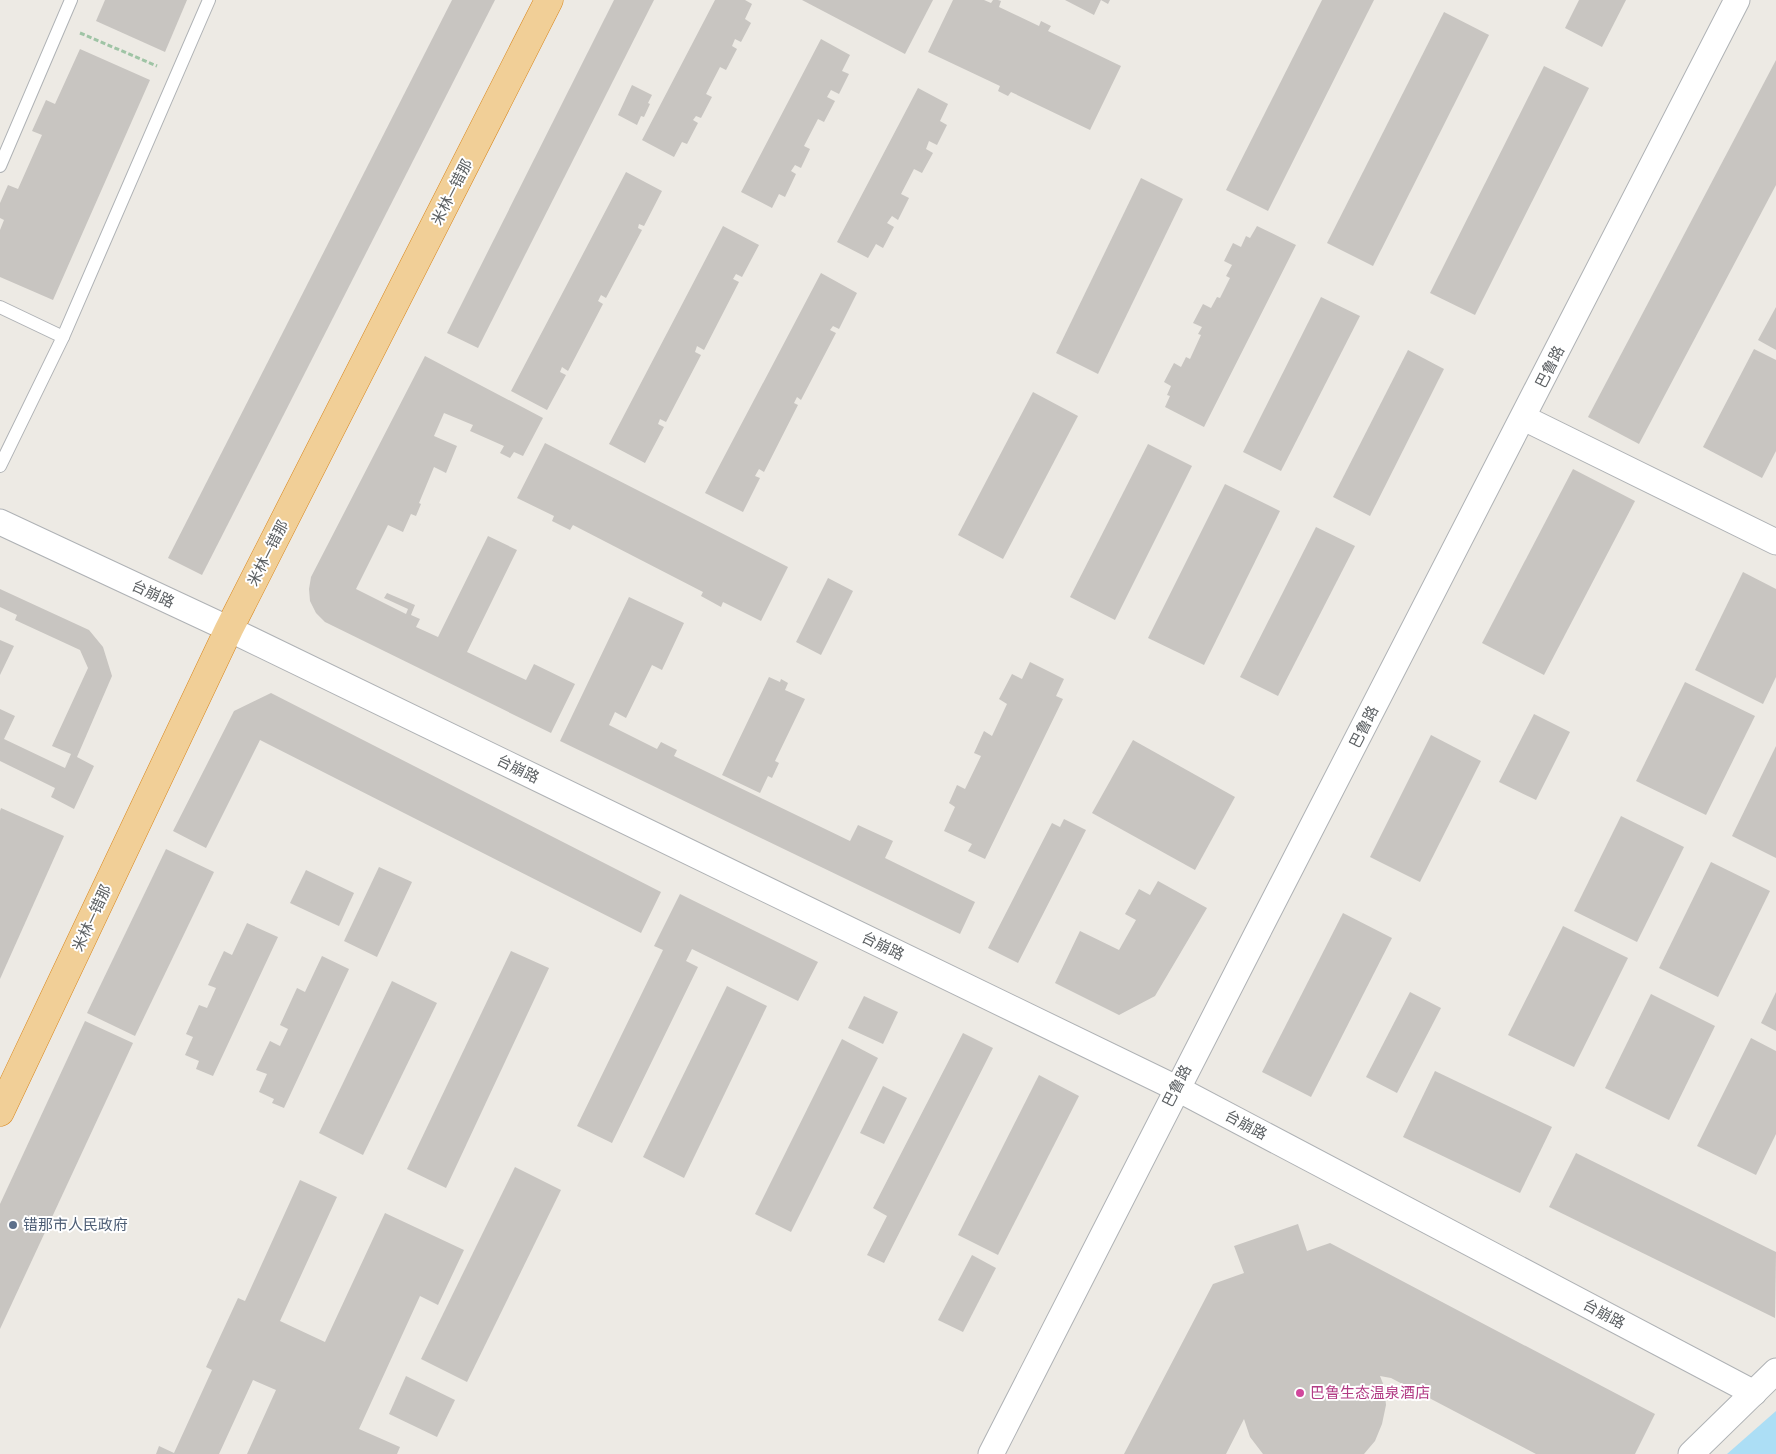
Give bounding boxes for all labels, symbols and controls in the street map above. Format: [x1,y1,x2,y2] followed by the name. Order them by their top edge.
[427,156,476,228] street label: 米林—错那
[1531,342,1568,391] street label: 巴鲁路
[243,517,292,589] street label: 米林—错那
[129,575,178,612] street label: 台崩路
[1345,702,1382,751] street label: 巴鲁路
[494,750,543,787] street label: 台崩路
[68,881,115,954] street label: 米林—错那
[859,927,908,964] street label: 台崩路
[1158,1061,1195,1110] street label: 巴鲁路
[1222,1106,1271,1144] street label: 台崩路
[23,1215,128,1234] place label: 错那市人民政府
[7,1219,19,1231] marker: 错那市人民政府
[1580,1295,1629,1333] street label: 台崩路
[1310,1383,1430,1402] place label: 巴鲁生态温泉酒店
[1294,1387,1306,1399] marker: 巴鲁生态温泉酒店

